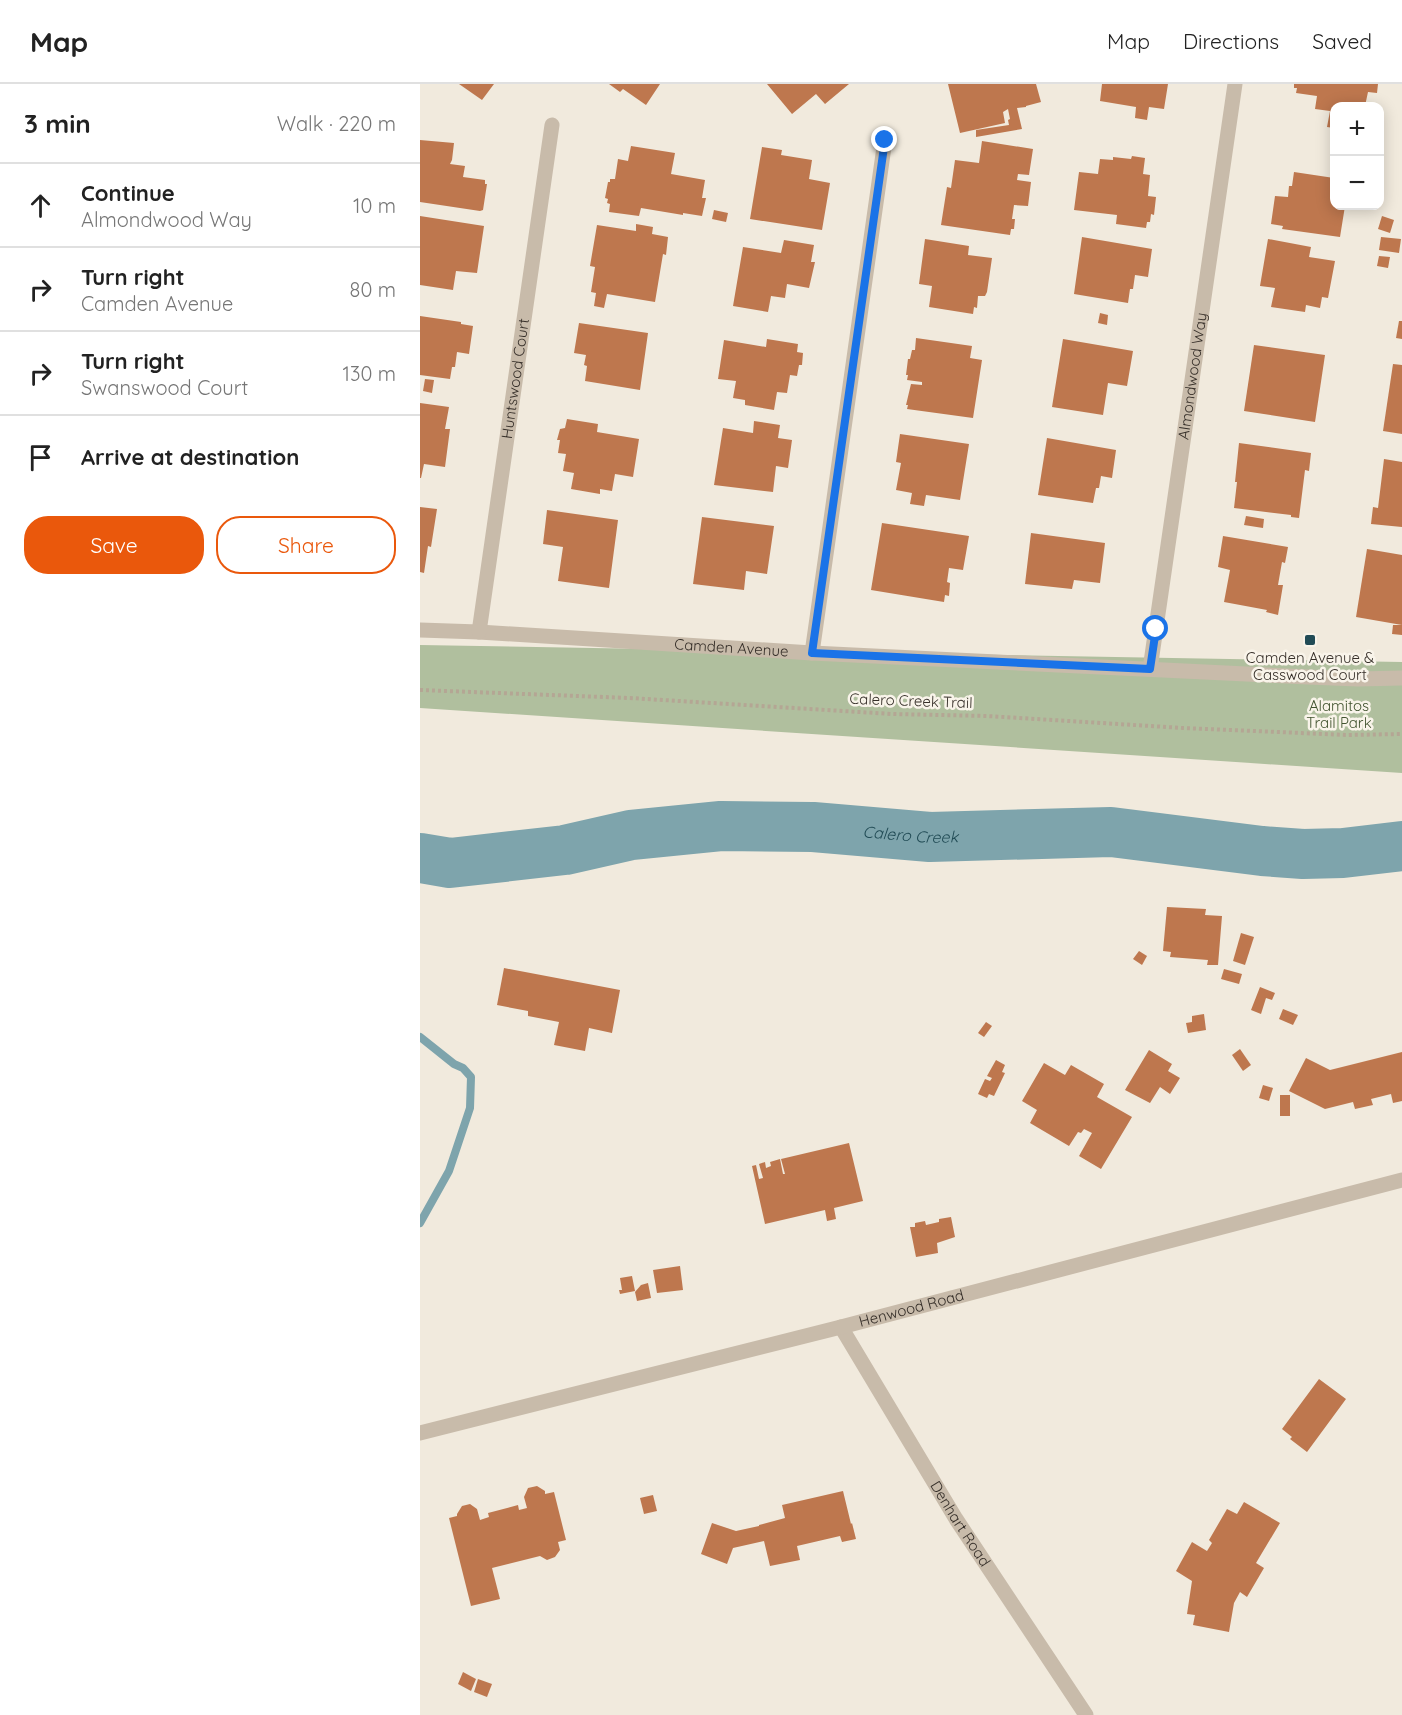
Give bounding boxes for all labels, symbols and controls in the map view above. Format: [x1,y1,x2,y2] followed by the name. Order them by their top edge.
[30,24,88,59] text: Map
[1107,28,1150,54] text: Map
[1183,28,1279,54] text: Directions
[1312,28,1372,54] text: Saved
[1330,102,1384,210] map controls
[1330,102,1384,156] button: +
[24,107,91,140] text: 3 min
[277,111,396,136] text: Walk · 220 m
[871,126,897,152] route end
[1330,156,1384,210] button: −
[81,179,175,207] text: Continue
[24,189,57,222] icon: ahead
[353,193,396,218] text: 10 m
[81,207,252,232] text: Almondwood Way
[81,263,185,291] text: Turn right
[24,273,57,306] icon: right
[350,277,396,302] text: 80 m
[81,291,233,316] text: Camden Avenue
[1173,311,1211,441] street label: Almondwood Way
[497,317,533,440] street label: Huntswood Court
[81,347,185,375] text: Turn right
[24,357,57,390] icon: right
[343,361,396,386] text: 130 m
[81,375,248,400] text: Swanswood Court
[24,441,57,474] icon: arrive
[81,443,299,471] text: Arrive at destination
[24,516,204,574] button: Save
[216,516,396,574] button: Share
[1142,615,1168,641] route start
[1303,633,1317,647] marker: Camden Avenue & Casswood Court
[674,634,789,661] street label: Camden Avenue
[1246,648,1374,684] place label: Camden Avenue & Casswood Court
[849,689,973,712] street label: Calero Creek Trail
[1306,696,1372,732] park label: Alamitos Trail Park
[862,821,960,847] water label: Calero Creek
[857,1285,966,1331] street label: Henwood Road
[926,1477,995,1570] street label: Denhart Road

